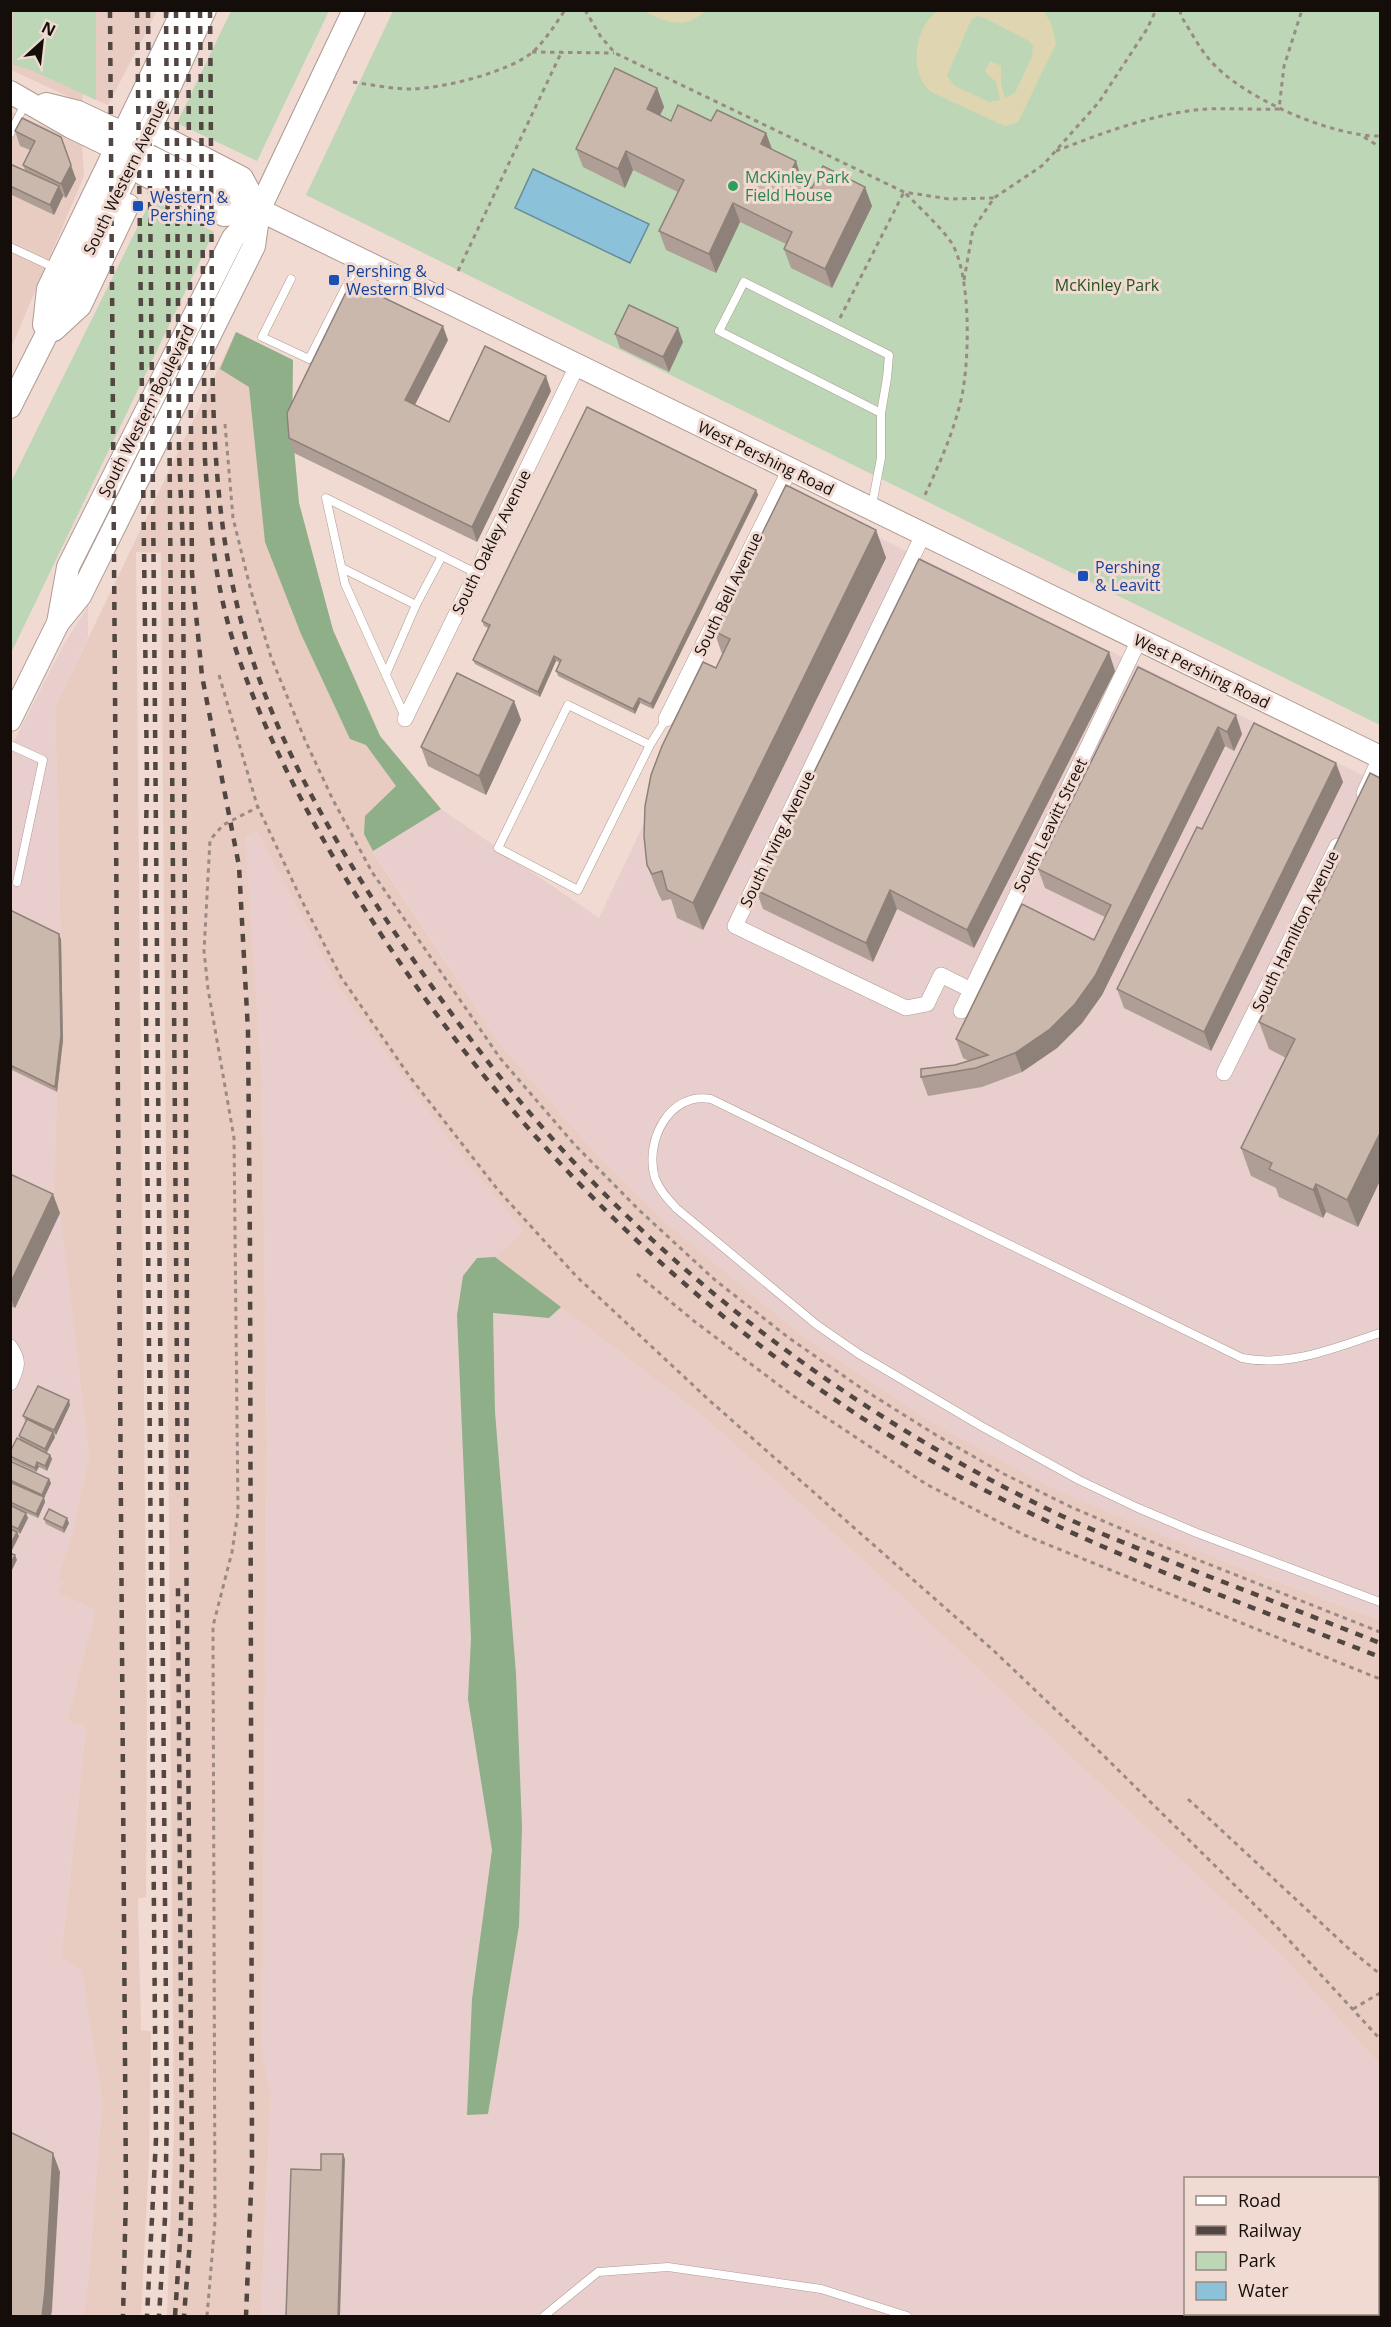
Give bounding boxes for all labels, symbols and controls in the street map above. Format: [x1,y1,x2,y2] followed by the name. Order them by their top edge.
[12,12,72,72] north arrow
[38,16,60,41] text: N
[78,96,172,258] street label: South Western Avenue
[745,166,850,206] place label: McKinley Park Field House
[726,179,740,193] marker: McKinley Park Field House
[150,186,229,226] place label: Western & Pershing
[131,199,145,213] marker: Western & Pershing
[346,260,445,300] place label: Pershing & Western Blvd
[327,273,341,287] marker: Pershing & Western Blvd
[1055,274,1160,296] park label: McKinley Park
[93,321,199,501] street label: South Western Boulevard
[694,416,838,500] street label: West Pershing Road
[446,466,536,618] street label: South Oakley Avenue
[688,528,768,660] street label: South Bell Avenue
[1095,556,1161,596] place label: Pershing & Leavitt
[1076,569,1090,583] marker: Pershing & Leavitt
[1130,629,1274,713] street label: West Pershing Road
[1008,754,1092,896] street label: South Leavitt Street
[734,767,820,911] street label: South Irving Avenue
[1246,847,1344,1015] street label: South Hamilton Avenue
[1184,2177,1379,2315] legend
[1238,2188,1281,2212] text: Road
[1238,2218,1302,2242] text: Railway
[1238,2248,1276,2272] text: Park
[1238,2278,1289,2302] text: Water

